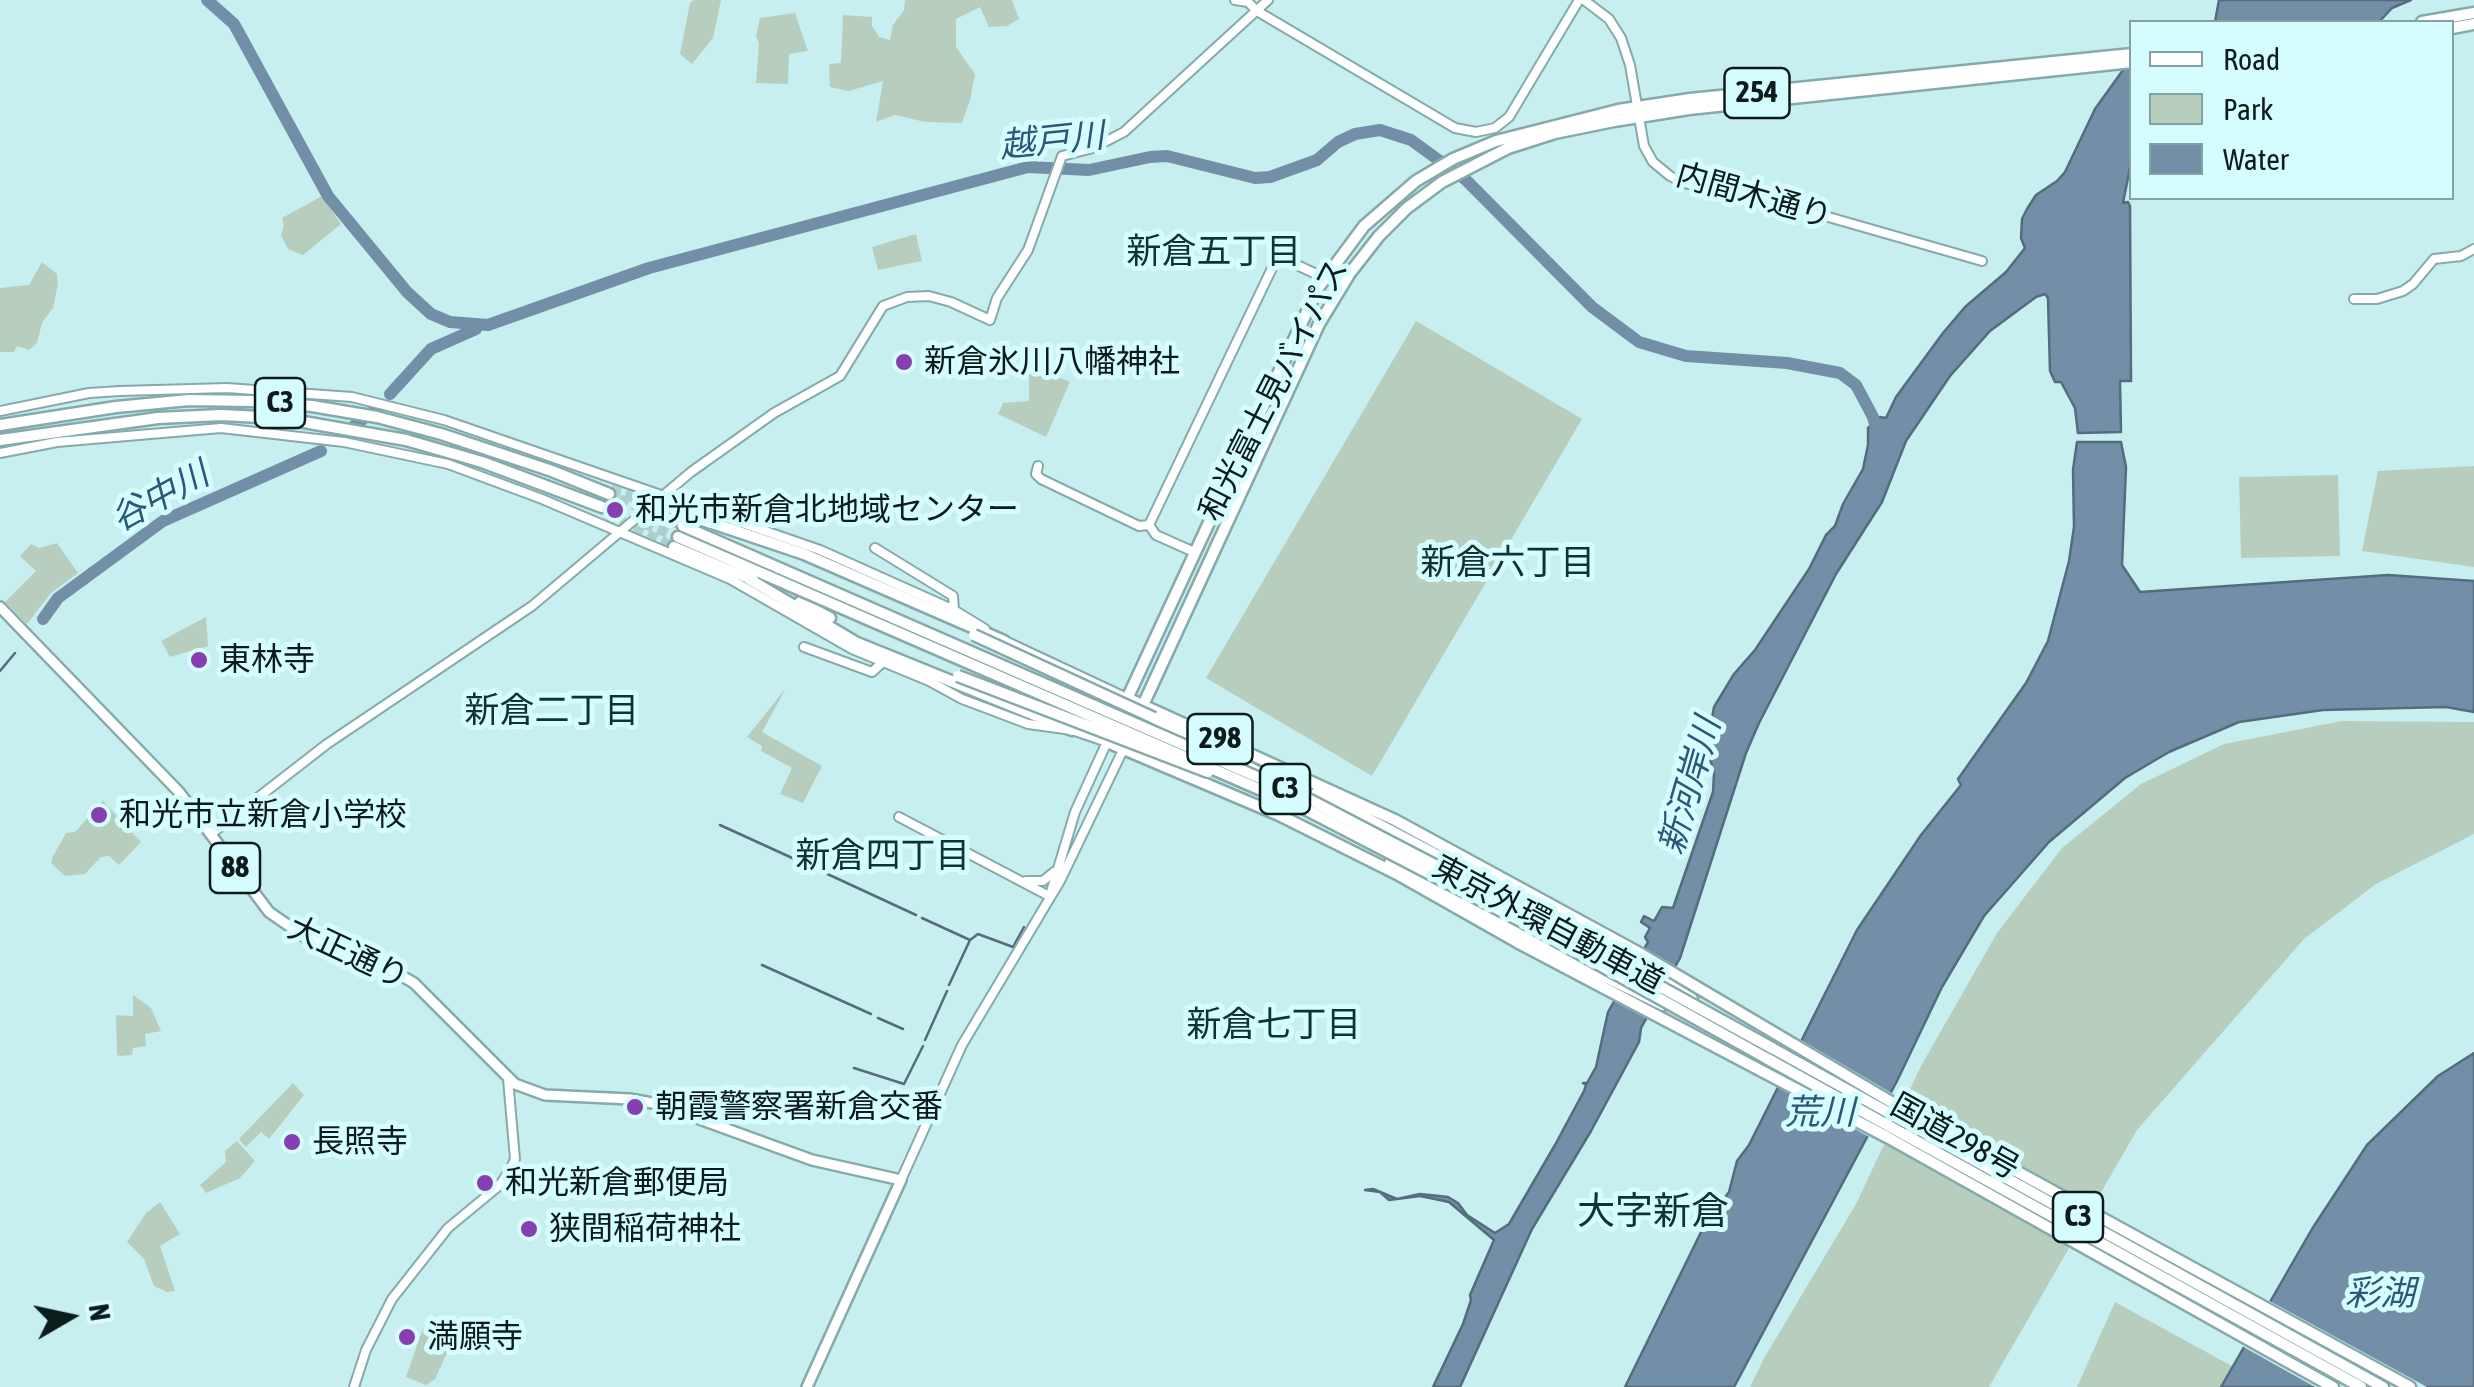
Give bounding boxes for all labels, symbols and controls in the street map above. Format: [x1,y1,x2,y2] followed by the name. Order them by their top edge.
[2129,20,2454,200] legend
[2223,42,2280,76] text: Road
[1724,68,1790,118] road number: 254
[2223,92,2273,126] text: Park
[998,115,1106,167] water label: 越戸川
[2223,142,2289,176] text: Water
[1672,155,1836,237] street label: 内間木通り
[1127,231,1301,273] district label: 新倉五丁目
[1192,253,1356,527] street label: 和光富士見バイパス
[924,343,1180,381] place label: 新倉氷川八幡神社
[893,351,915,373] marker: 新倉氷川八幡神社
[255,378,305,428] road number: C3
[104,453,216,541] water label: 谷中川
[635,491,1019,529] place label: 和光市新倉北地域センター
[604,499,626,521] marker: 和光市新倉北地域センター
[1421,542,1595,584] district label: 新倉六丁目
[219,641,315,679] place label: 東林寺
[188,649,210,671] marker: 東林寺
[465,690,639,732] district label: 新倉二丁目
[1651,713,1729,859] water label: 新河岸川
[1188,714,1252,764] road number: 298
[1260,764,1310,814] road number: C3
[119,796,407,834] place label: 和光市立新倉小学校
[88,804,110,826] marker: 和光市立新倉小学校
[796,835,970,877] district label: 新倉四丁目
[210,843,260,893] road number: 88
[1426,848,1670,1002] street label: 東京外環自動車道
[282,909,414,997] street label: 大正通り
[1187,1004,1361,1046] district label: 新倉七丁目
[1884,1086,2026,1188] street label: 国道298号
[655,1088,943,1126] place label: 朝霞警察署新倉交番
[1785,1092,1855,1134] water label: 荒川
[624,1096,646,1118] marker: 朝霞警察署新倉交番
[312,1123,408,1161] place label: 長照寺
[281,1131,303,1153] marker: 長照寺
[505,1164,729,1202] place label: 和光新倉郵便局
[474,1172,496,1194] marker: 和光新倉郵便局
[1577,1189,1729,1235] district label: 大字新倉
[2053,1192,2103,1242] road number: C3
[549,1210,741,1248] place label: 狭間稲荷神社
[518,1218,540,1240] marker: 狭間稲荷神社
[20,1267,120,1367] north arrow
[2345,1273,2415,1315] water label: 彩湖
[83,1302,117,1323] text: N
[427,1318,523,1356] place label: 満願寺
[396,1326,418,1348] marker: 満願寺

